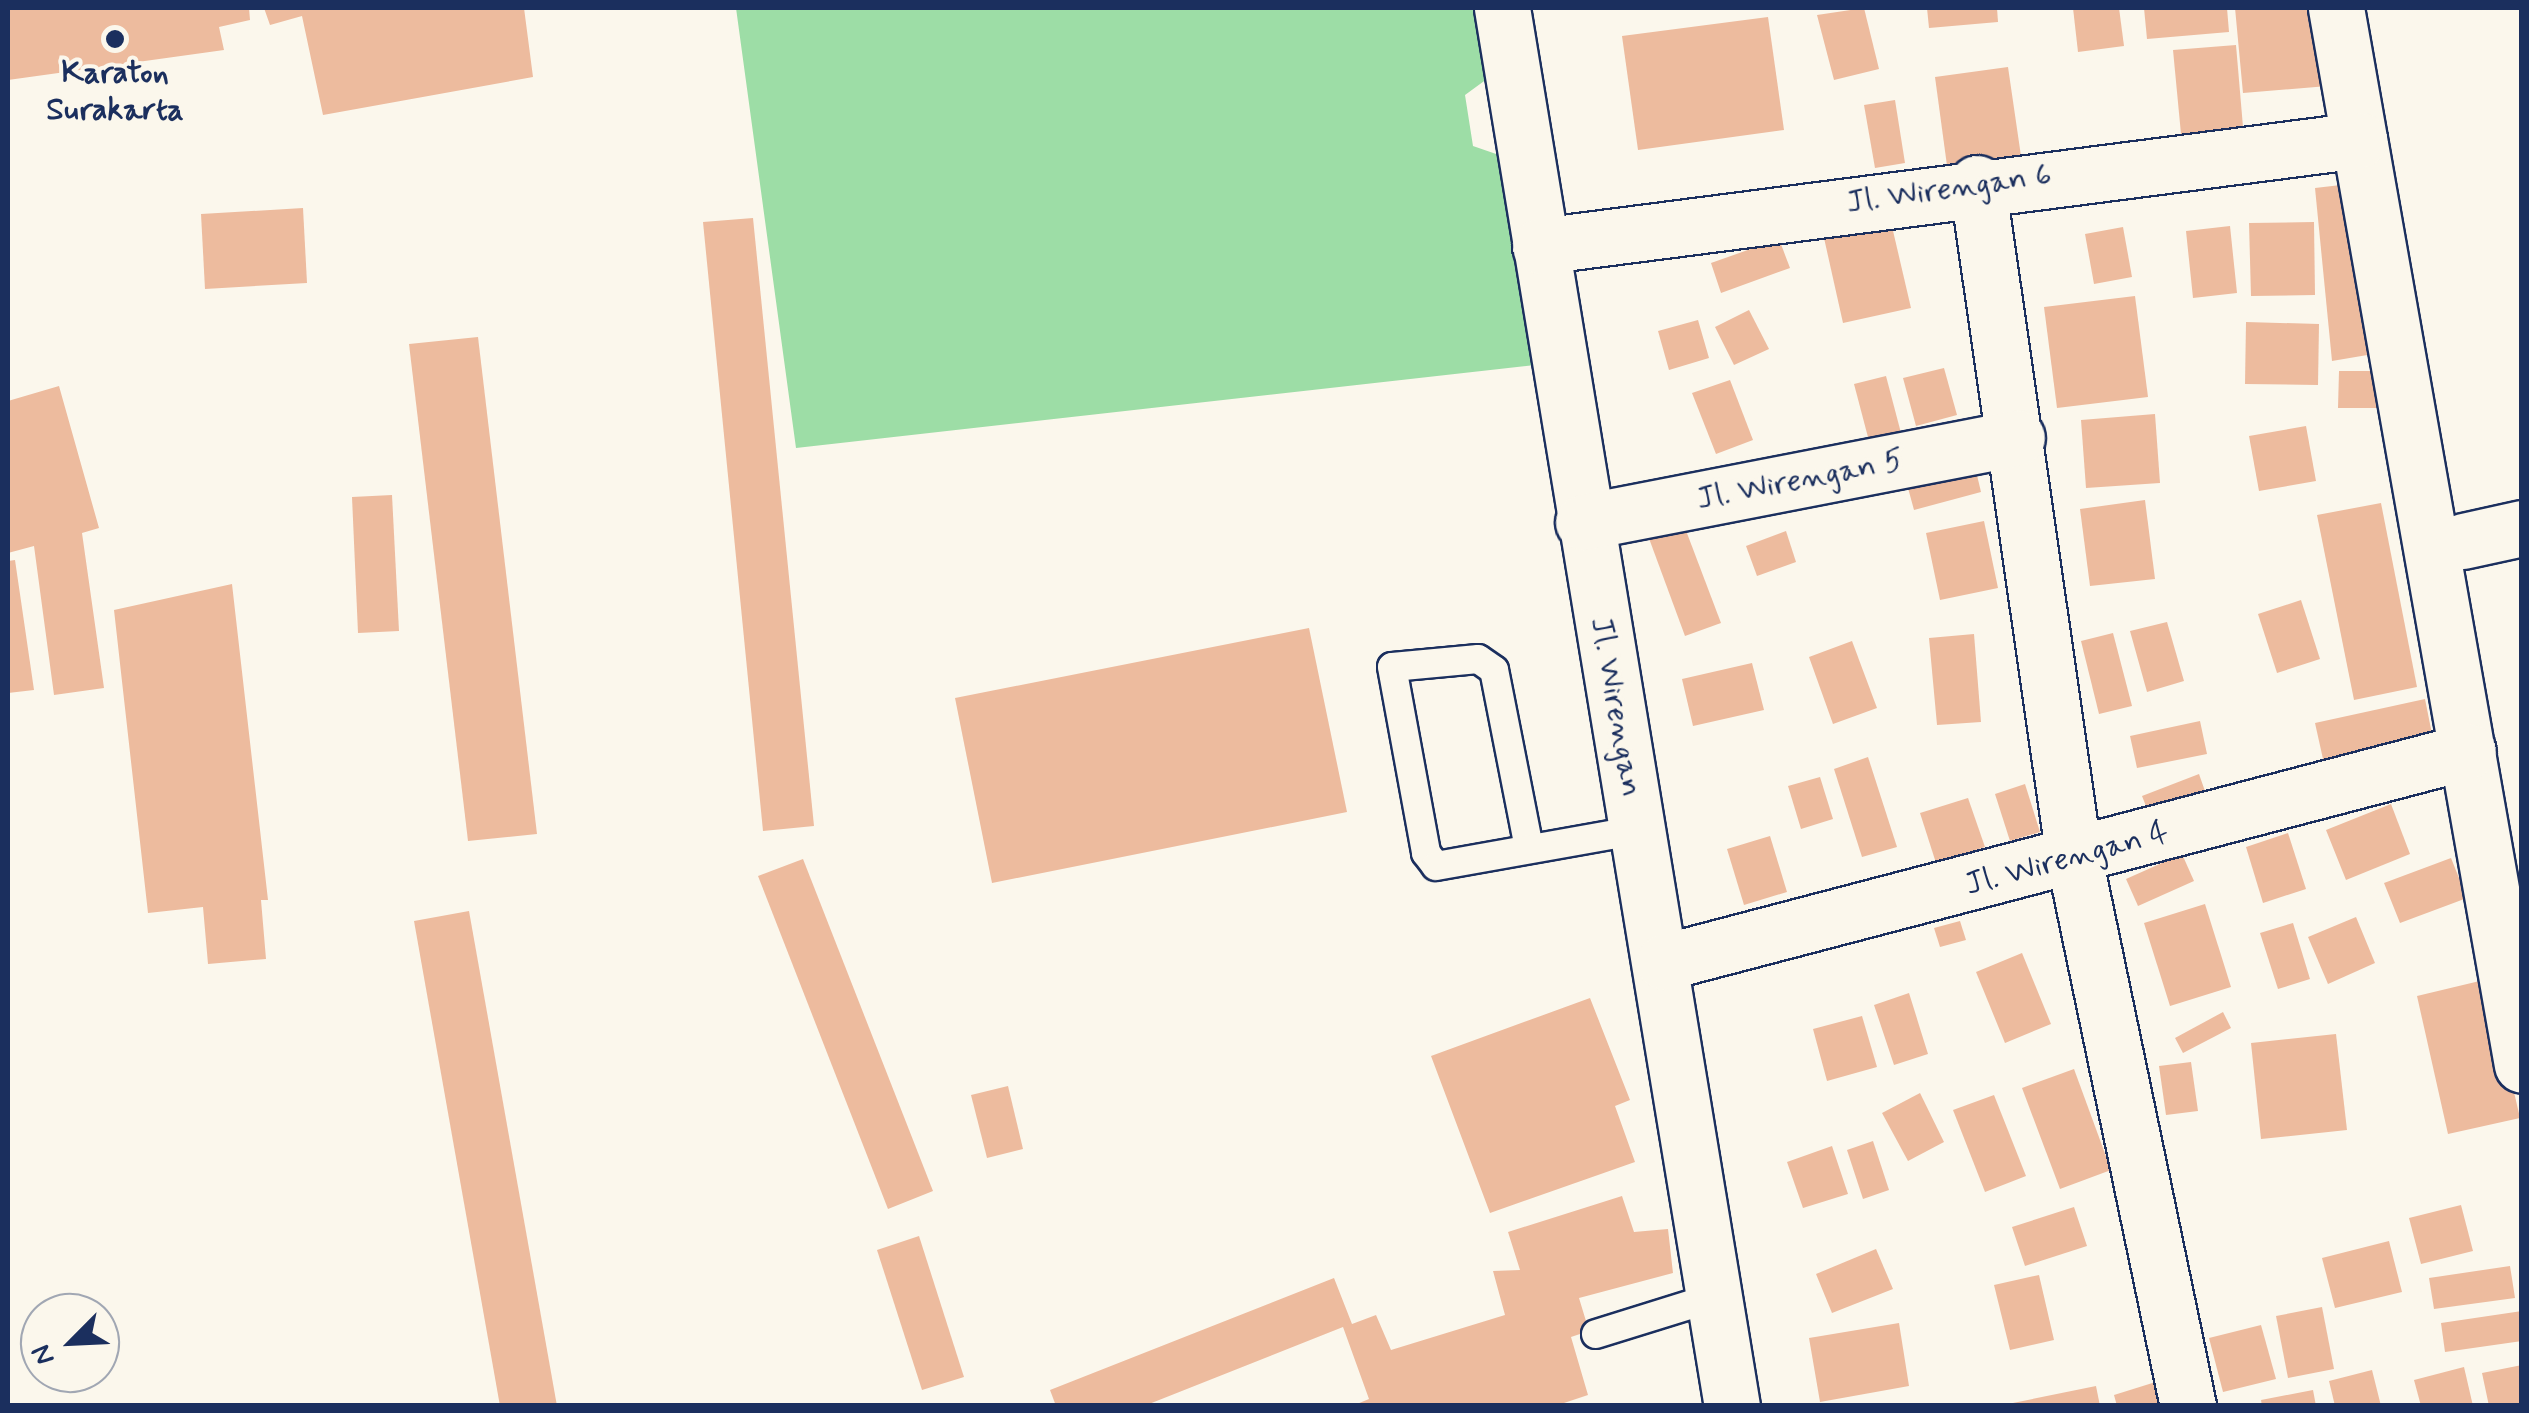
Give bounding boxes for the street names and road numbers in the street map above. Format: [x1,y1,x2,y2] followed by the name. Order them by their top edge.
[1844,156,2054,222] street label: Jl. Wirengan 6
[1694,441,1906,519] street label: Jl. Wirengan 5
[1581,614,1651,800] street label: Jl. Wirengan
[1961,813,2173,905] street label: Jl. Wirengan 4

